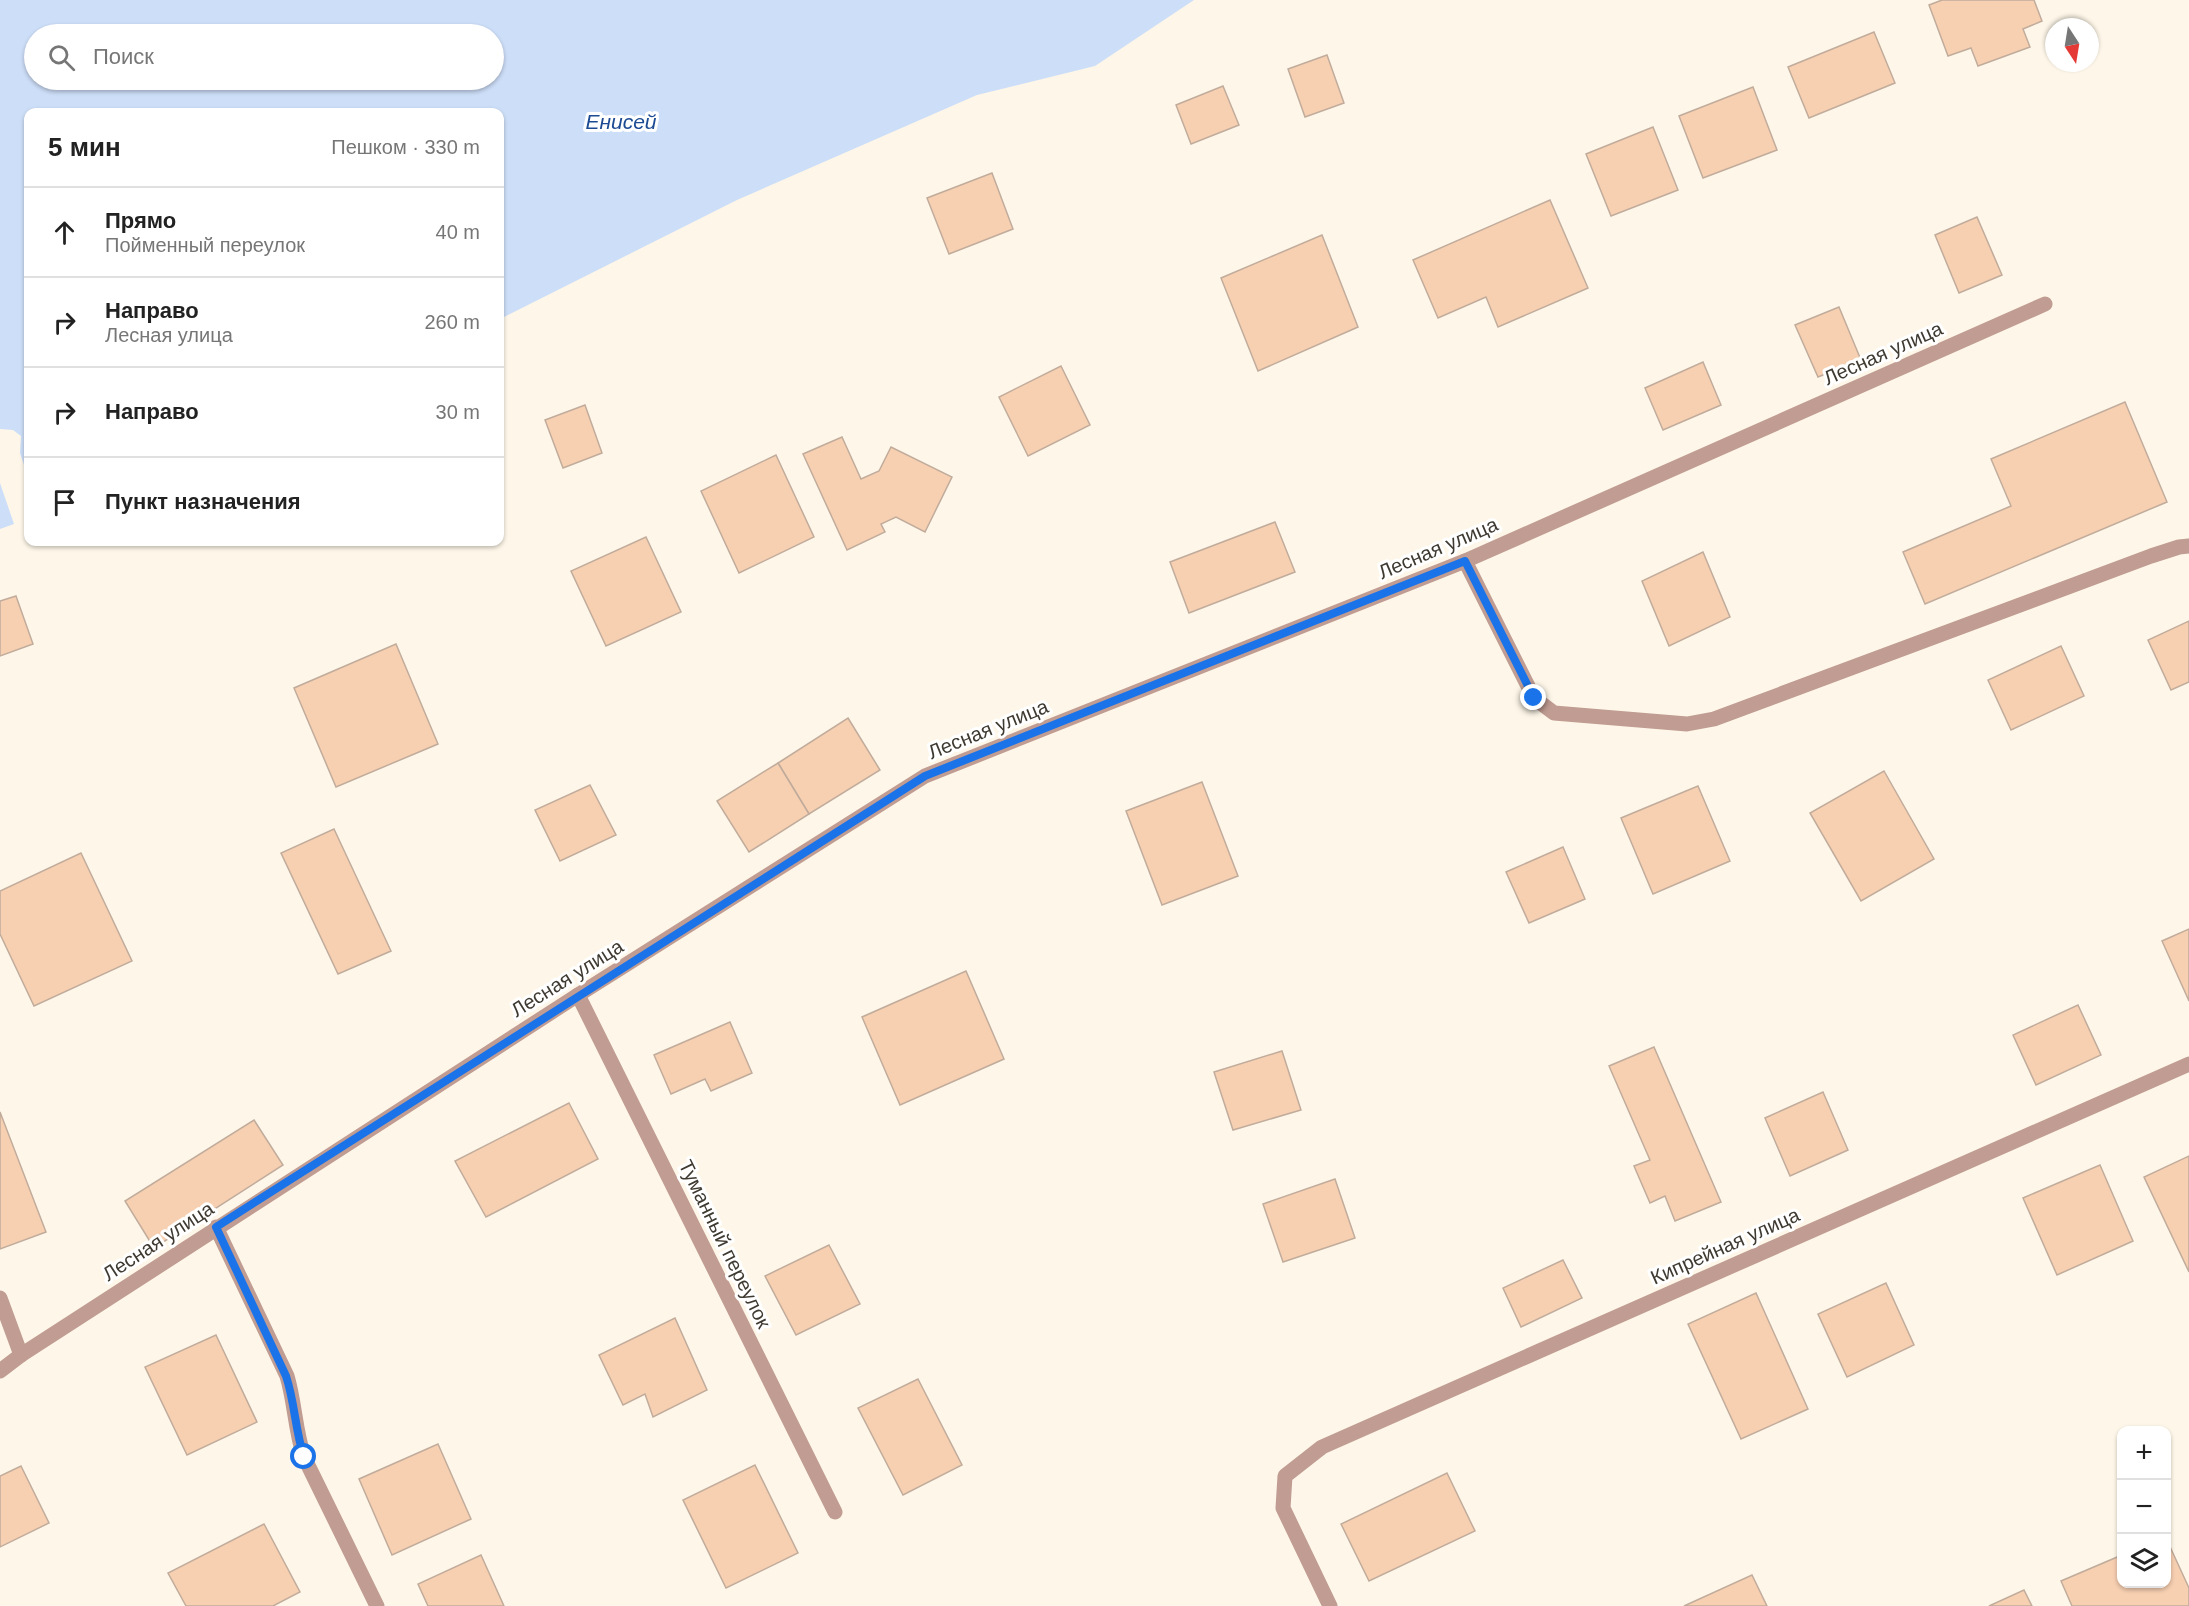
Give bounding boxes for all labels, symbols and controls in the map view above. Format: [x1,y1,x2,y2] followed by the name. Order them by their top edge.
[2045,18,2099,72] north arrow
[24,24,504,90] search box
[45,41,78,74] icon: search
[93,44,154,69] text: Поиск
[585,110,657,133] water label: Енисей
[48,132,121,162] text: 5 мин
[331,136,480,158] text: Пешком · 330 m
[105,208,176,233] text: Прямо
[48,216,81,249] icon: ahead
[436,221,480,243] text: 40 m
[105,234,305,256] text: Пойменный переулок
[105,298,199,323] text: Направо
[48,306,81,339] icon: right
[424,311,480,333] text: 260 m
[1820,317,1947,389] street label: Лесная улица
[105,324,233,346] text: Лесная улица
[48,396,81,429] icon: right
[105,399,199,424] text: Направо
[436,401,480,423] text: 30 m
[48,486,81,519] icon: arrive
[105,489,301,514] text: Пункт назначения
[1375,513,1502,583] street label: Лесная улица
[1520,684,1546,710] route end
[925,695,1052,763] street label: Лесная улица
[507,934,628,1021] street label: Лесная улица
[675,1156,775,1332] street label: Туманный переулок
[98,1197,218,1285] street label: Лесная улица
[1647,1203,1804,1289] street label: Кипрейная улица
[2117,1426,2171,1588] map controls
[2117,1426,2171,1480] button: +
[290,1443,316,1469] route start
[2117,1480,2171,1534] button: −
[2117,1534,2171,1588] button: layers

